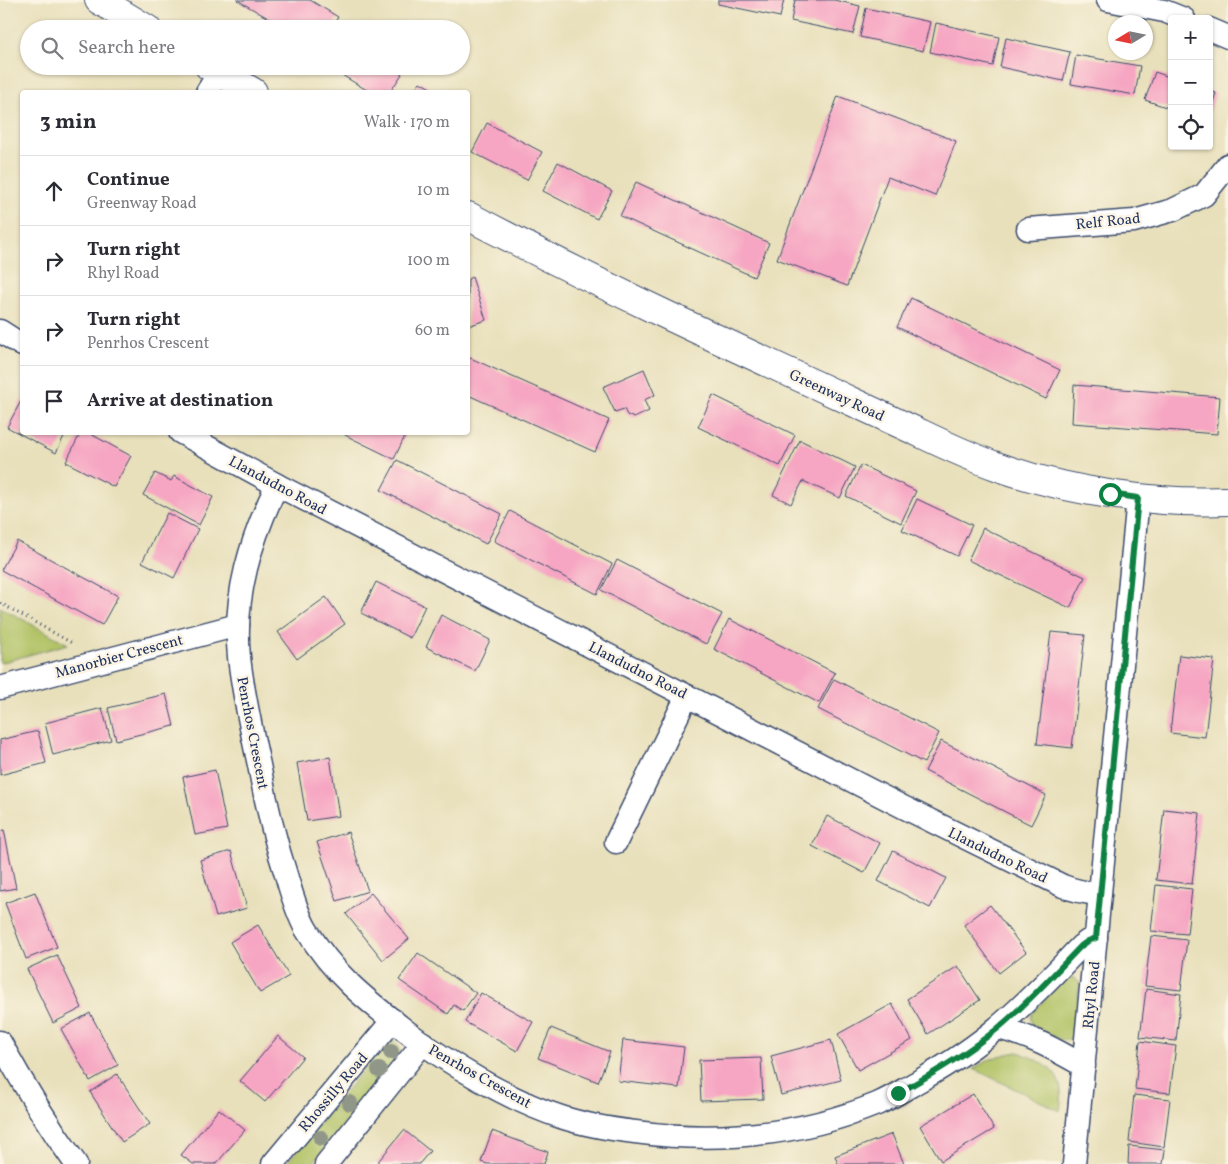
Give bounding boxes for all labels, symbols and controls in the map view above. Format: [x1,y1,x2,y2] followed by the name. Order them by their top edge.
[1108,15,1153,60] north arrow
[1168,15,1213,150] map controls
[1168,15,1213,60] button: +
[20,20,470,75] search box
[38,34,66,62] icon: search
[78,35,175,61] text: Search here
[1168,60,1213,105] button: −
[1168,105,1213,150] button: locate
[40,108,96,137] text: 3 min
[364,112,450,134] text: Walk · 170 m
[87,167,170,193] text: Continue
[40,177,68,205] icon: ahead
[417,180,450,202] text: 10 m
[87,193,197,215] text: Greenway Road
[1075,209,1142,236] street label: Relf Road
[87,237,180,263] text: Turn right
[40,247,68,275] icon: right
[407,250,450,272] text: 100 m
[87,263,160,285] text: Rhyl Road
[87,307,180,333] text: Turn right
[40,317,68,345] icon: right
[415,320,450,342] text: 60 m
[87,333,209,355] text: Penrhos Crescent
[785,365,887,428] street label: Greenway Road
[40,387,68,415] icon: arrive
[87,388,273,414] text: Arrive at destination
[224,452,330,521] street label: Llandudno Road
[1099,483,1122,506] route start
[53,630,186,685] street label: Manorbier Crescent
[584,637,690,705] street label: Llandudno Road
[230,675,273,792] street label: Penrhos Crescent
[944,823,1051,890] street label: Llandudno Road
[1078,960,1106,1030] street label: Rhyl Road
[424,1040,535,1114] street label: Penrhos Crescent
[295,1049,374,1137] street label: Rhossilly Road
[887,1082,910,1105] route end

